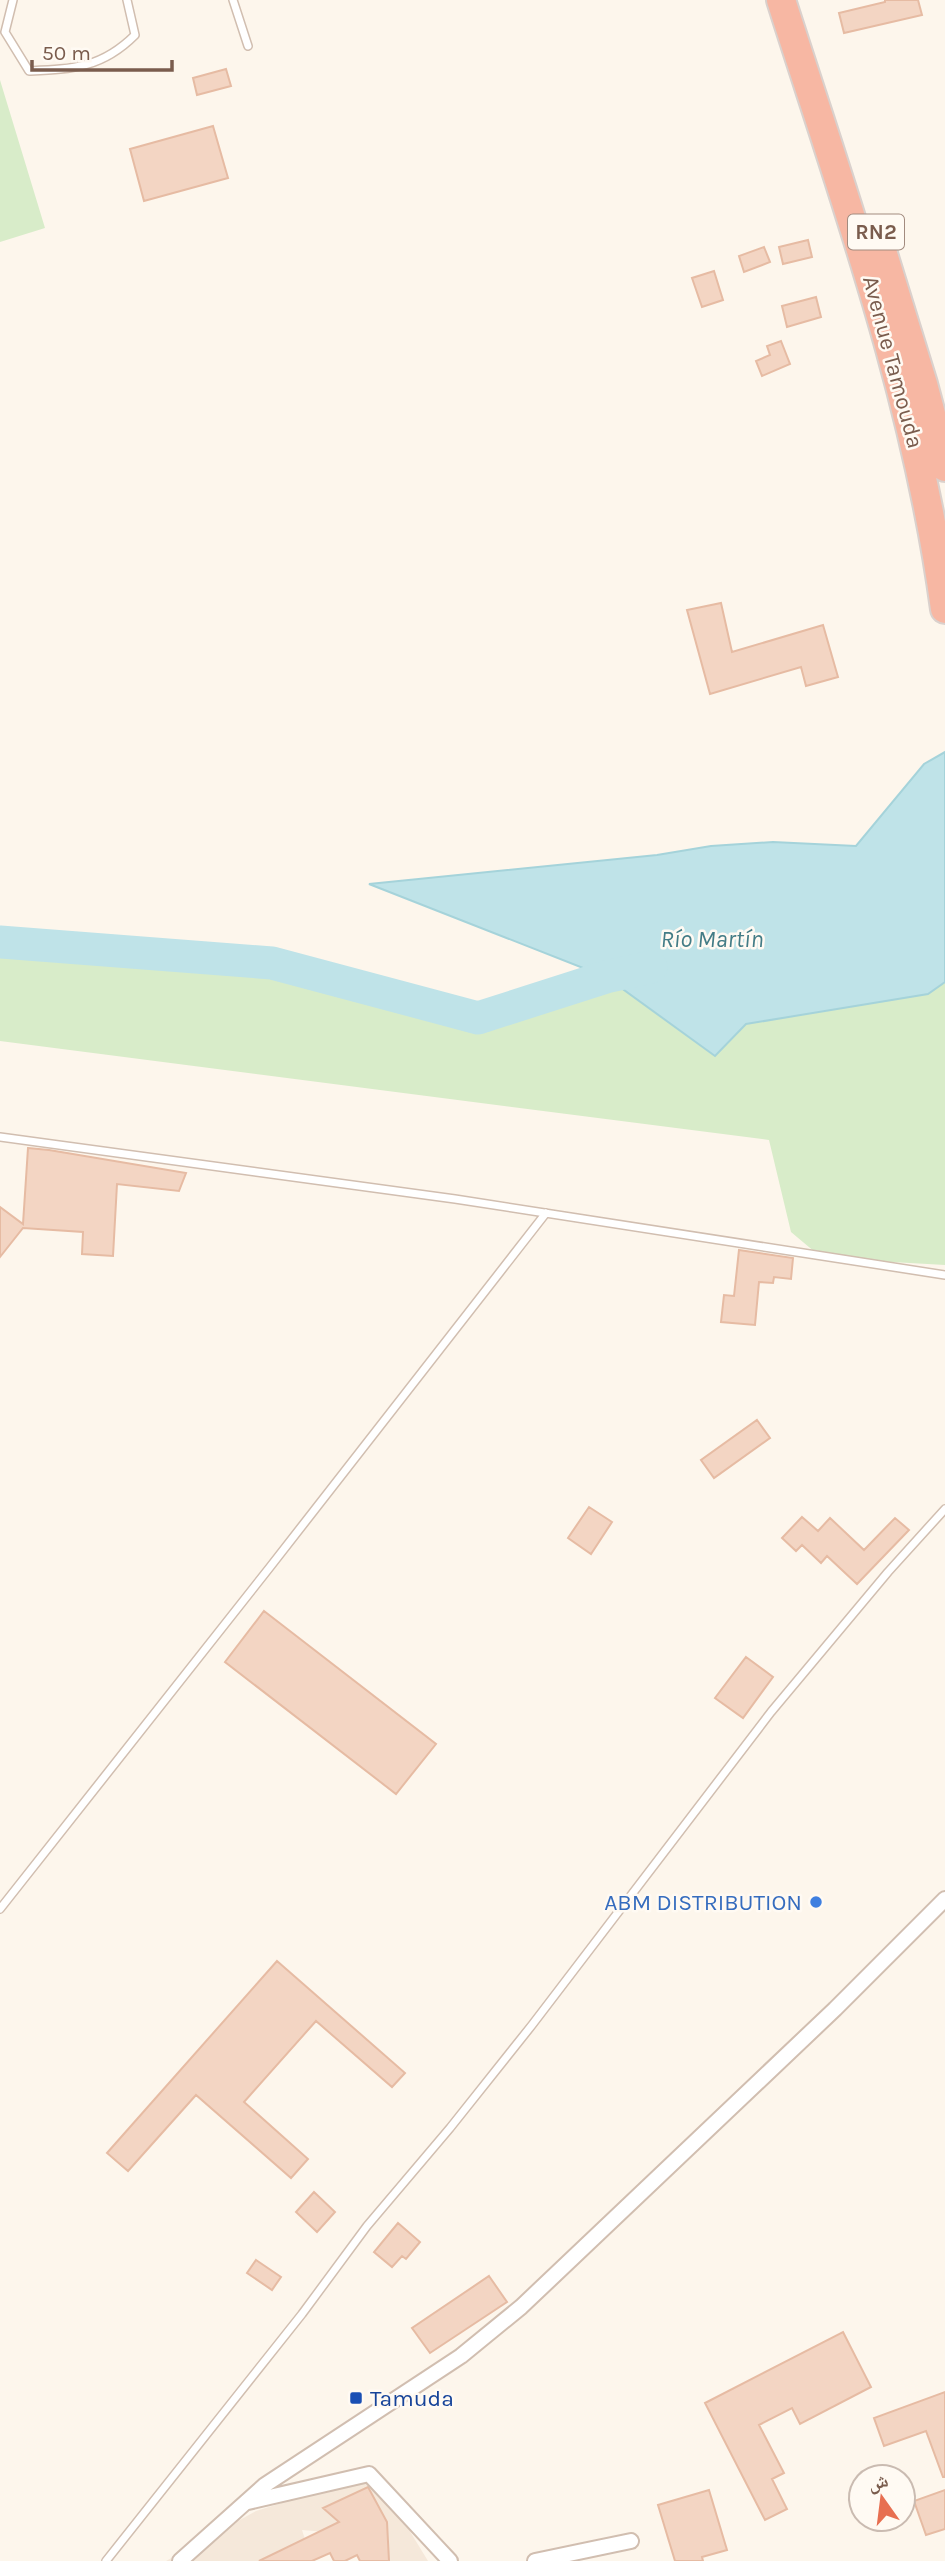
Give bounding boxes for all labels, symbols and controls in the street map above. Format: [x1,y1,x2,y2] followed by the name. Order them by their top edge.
[32,28,172,72] scale bar
[42,41,91,65] text: 50 m
[848,215,904,250] road number: RN2
[857,273,929,451] street label: Avenue Tamouda
[661,925,763,953] water label: Río Martín
[604,1889,802,1916] place label: ABM DISTRIBUTION
[808,1894,824,1910] marker: ABM DISTRIBUTION
[370,2385,454,2412] place label: Tamuda
[348,2390,364,2406] marker: Tamuda
[847,2463,917,2533] north arrow
[866,2469,891,2496] text: ش

